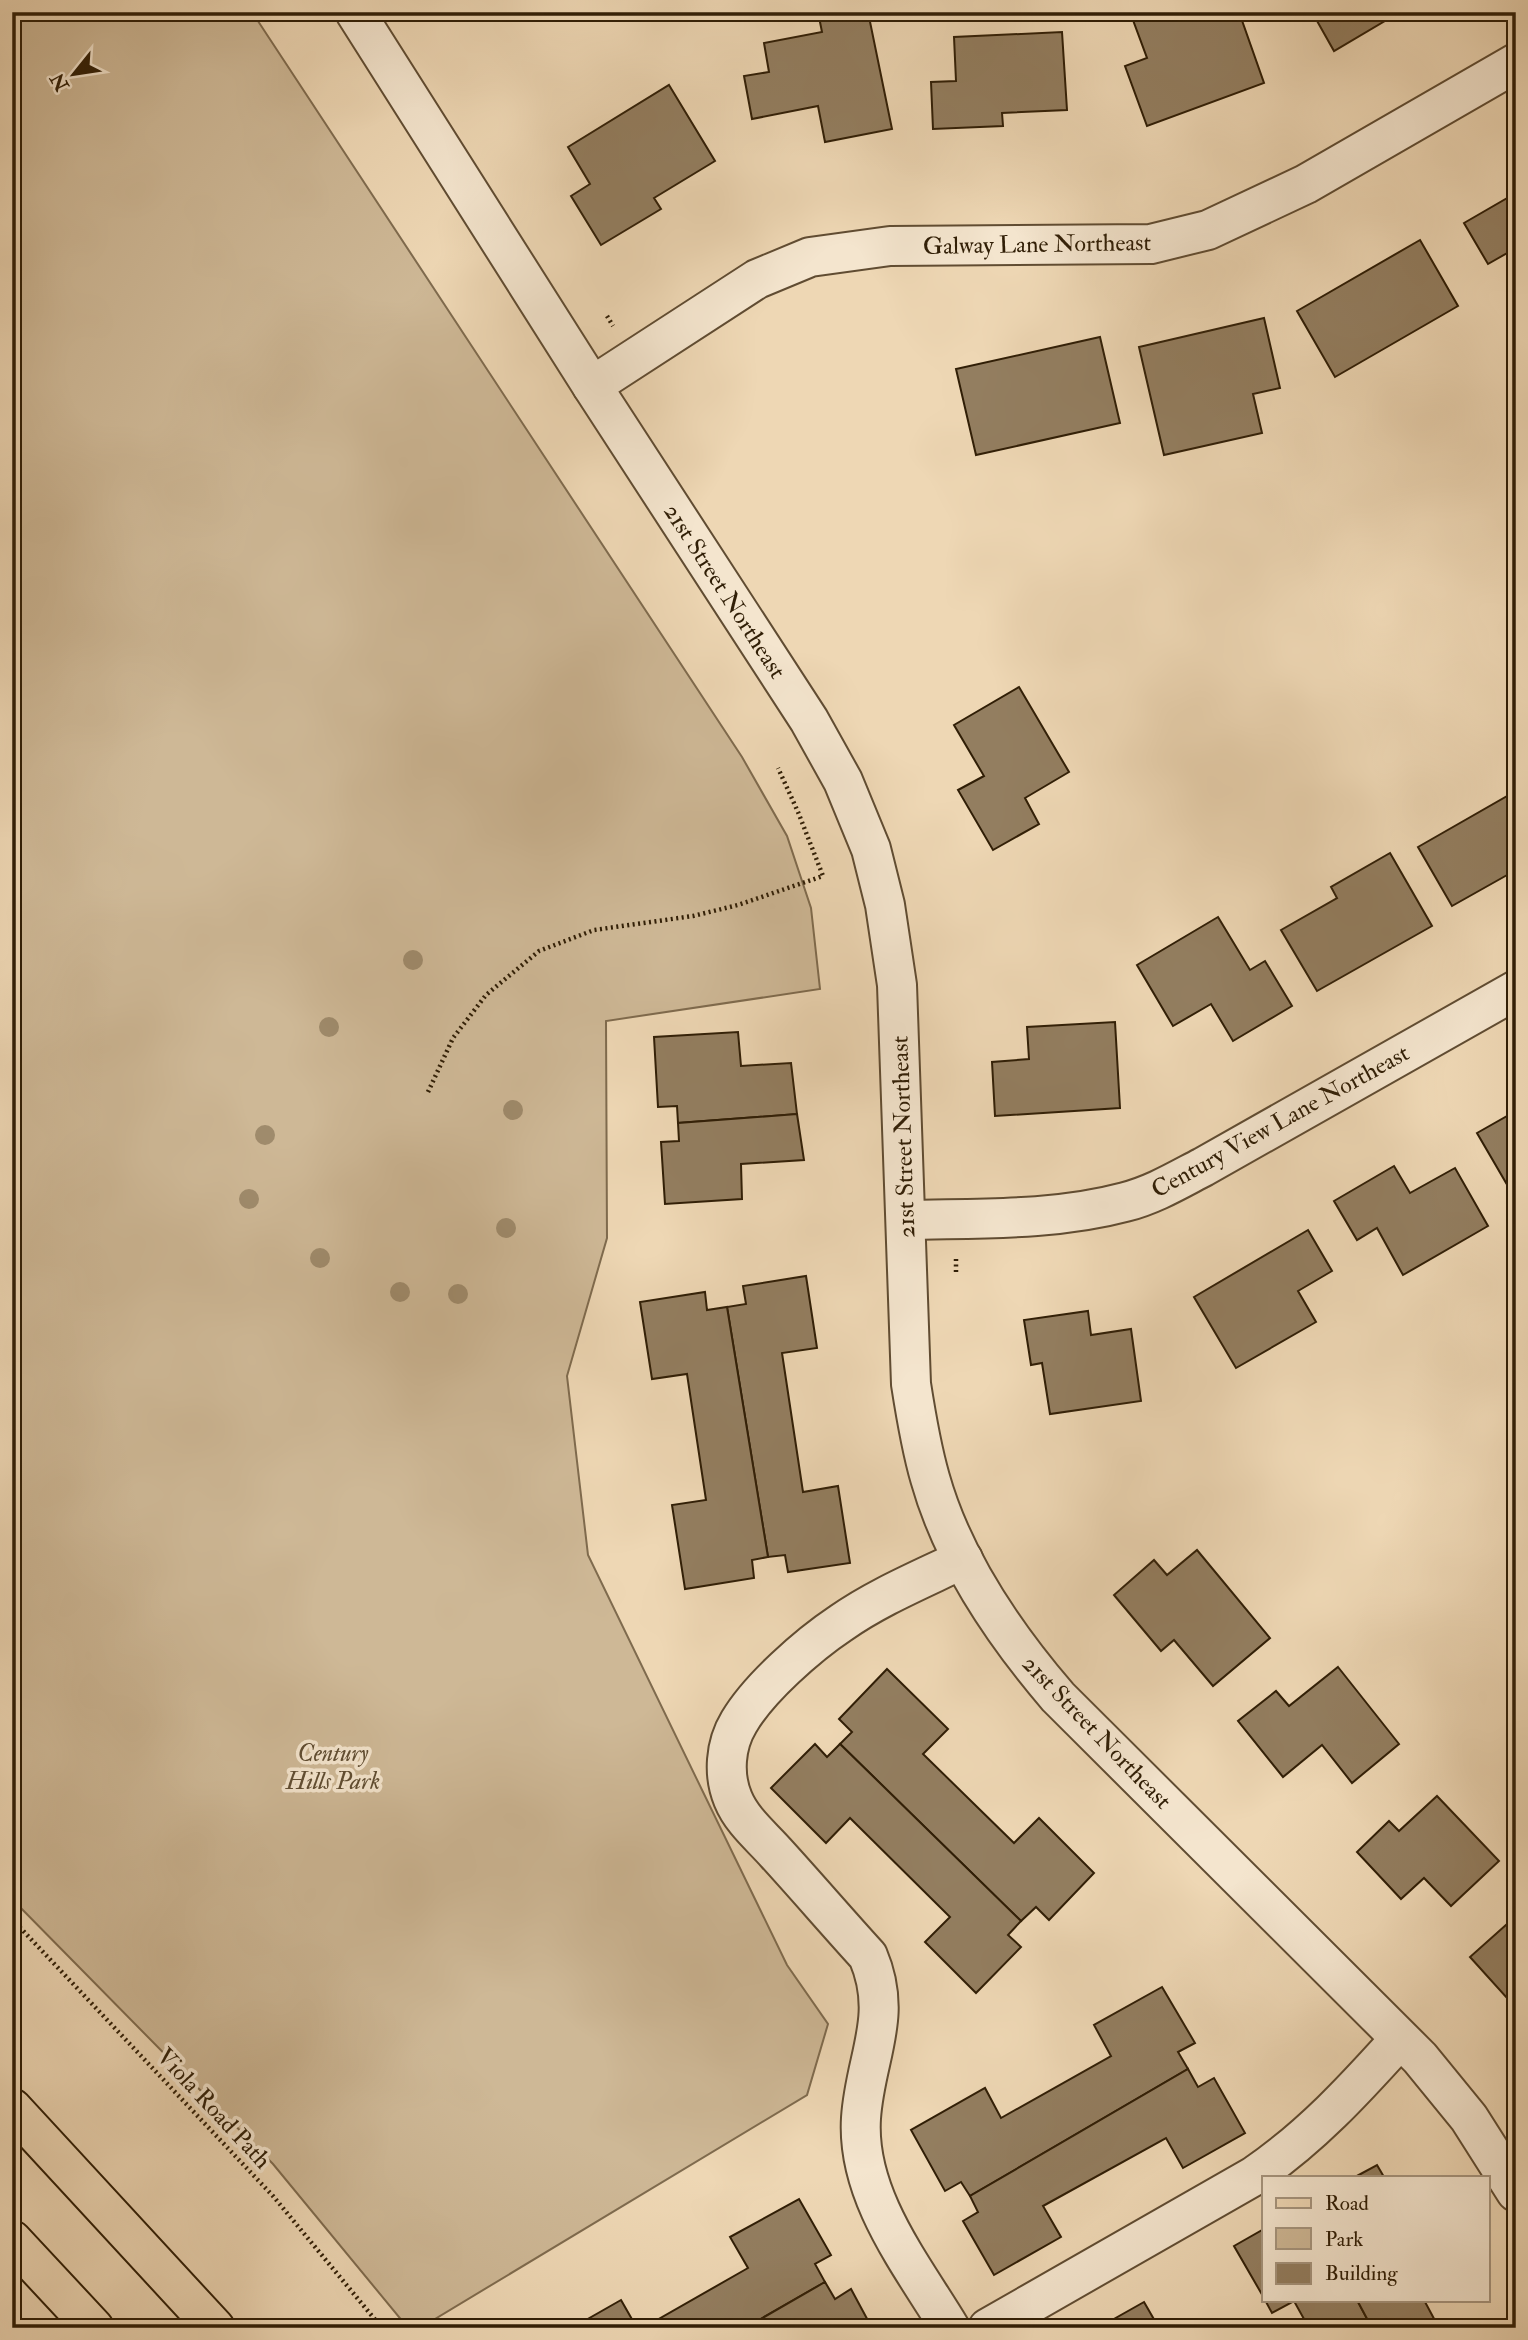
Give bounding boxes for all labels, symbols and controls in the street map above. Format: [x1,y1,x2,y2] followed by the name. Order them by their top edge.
[38,38,108,108] north arrow
[45,68,75,96] text: N
[923,227,1152,262] street label: Galway Lane Northeast
[656,498,793,685] street label: 21st Street Northeast
[884,1035,923,1239] street label: 21st Street Northeast
[1146,1037,1415,1205] street label: Century View Lane Northeast
[1015,1649,1178,1816] street label: 21st Street Northeast
[285,1738,380,1797] park label: Century Hills Park
[150,2041,278,2176] street label: Viola Road Path
[1262,2176,1490,2302] legend
[1325,2190,1370,2217] text: Road
[1325,2226,1363,2253] text: Park
[1325,2260,1398,2287] text: Building

